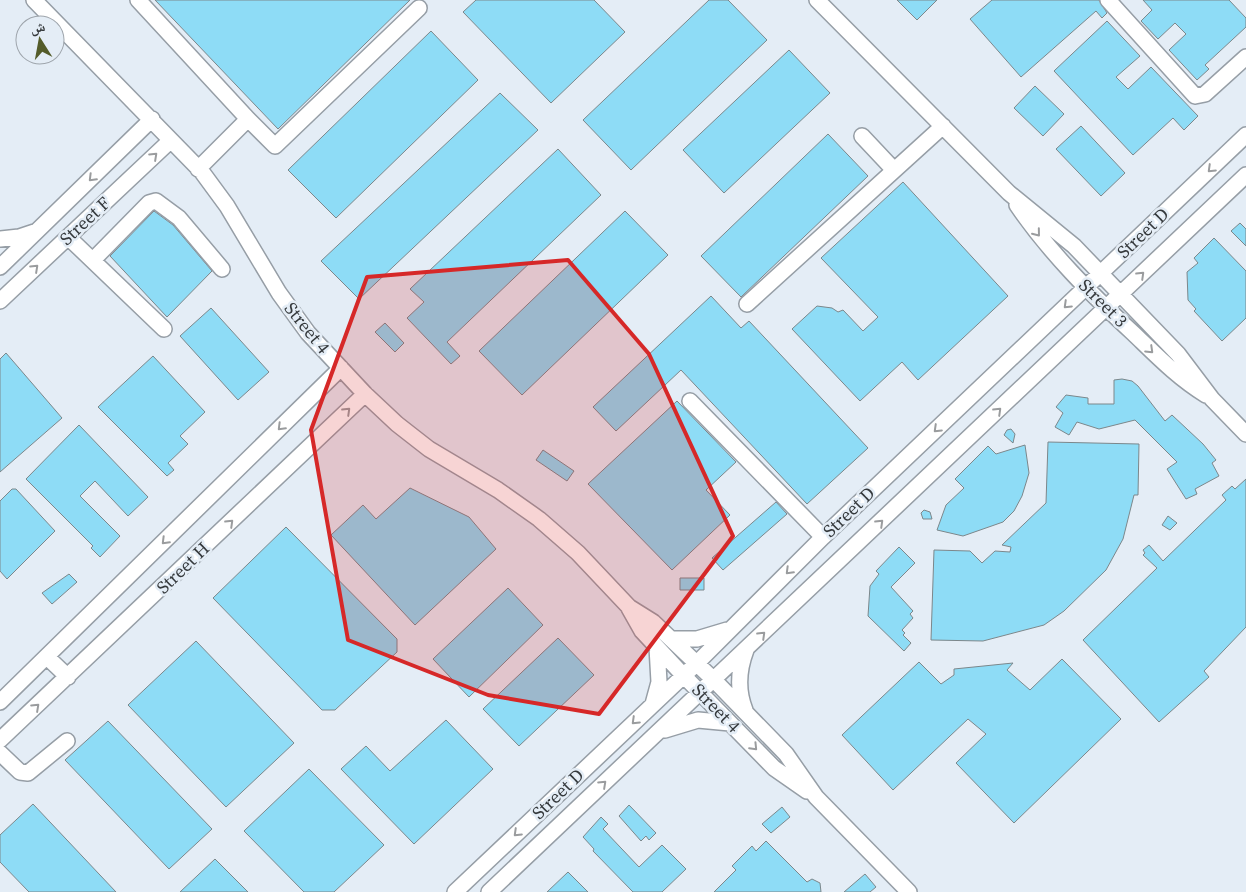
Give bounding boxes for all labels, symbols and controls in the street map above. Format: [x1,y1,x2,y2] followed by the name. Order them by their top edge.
[15,15,65,65] north arrow
[28,16,47,38] text: ش
[148,153,157,162] one-way arrow
[1207,163,1216,172] one-way arrow
[89,172,98,181] one-way arrow
[54,191,116,251] street label: Street F
[1111,202,1174,264] street label: Street D
[1032,227,1041,236] one-way arrow
[30,265,39,274] one-way arrow
[1135,272,1144,281] one-way arrow
[1073,273,1133,333] street label: Street 3
[279,297,336,359] street label: Street 4
[1064,299,1073,308] one-way arrow
[1144,344,1153,353] one-way arrow
[342,408,351,417] one-way arrow
[992,408,1001,417] one-way arrow
[278,421,287,430] one-way arrow
[934,423,943,432] one-way arrow
[817,481,880,543] street label: Street D
[224,520,233,529] one-way arrow
[874,520,883,529] one-way arrow
[162,535,171,544] one-way arrow
[151,536,215,599] street label: Street H
[786,566,795,575] one-way arrow
[756,632,765,641] one-way arrow
[687,677,746,738] street label: Street 4
[30,704,39,713] one-way arrow
[632,715,641,724] one-way arrow
[748,741,757,750] one-way arrow
[526,763,589,825] street label: Street D
[598,781,607,790] one-way arrow
[514,827,523,836] one-way arrow

